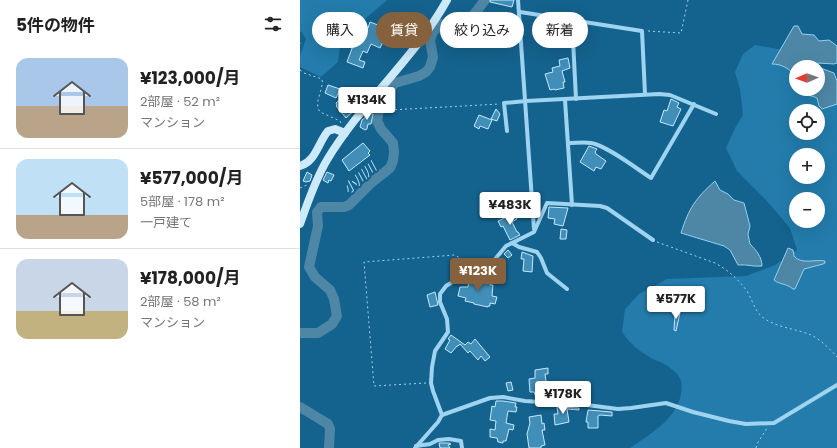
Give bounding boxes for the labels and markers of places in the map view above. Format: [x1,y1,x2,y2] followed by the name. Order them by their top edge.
[339,87,395,121] pin: ¥134K
[482,192,538,226] pin: ¥483K
[450,258,506,292] pin: ¥123K
[648,286,704,320] pin: ¥577K
[535,381,591,415] pin: ¥178K

